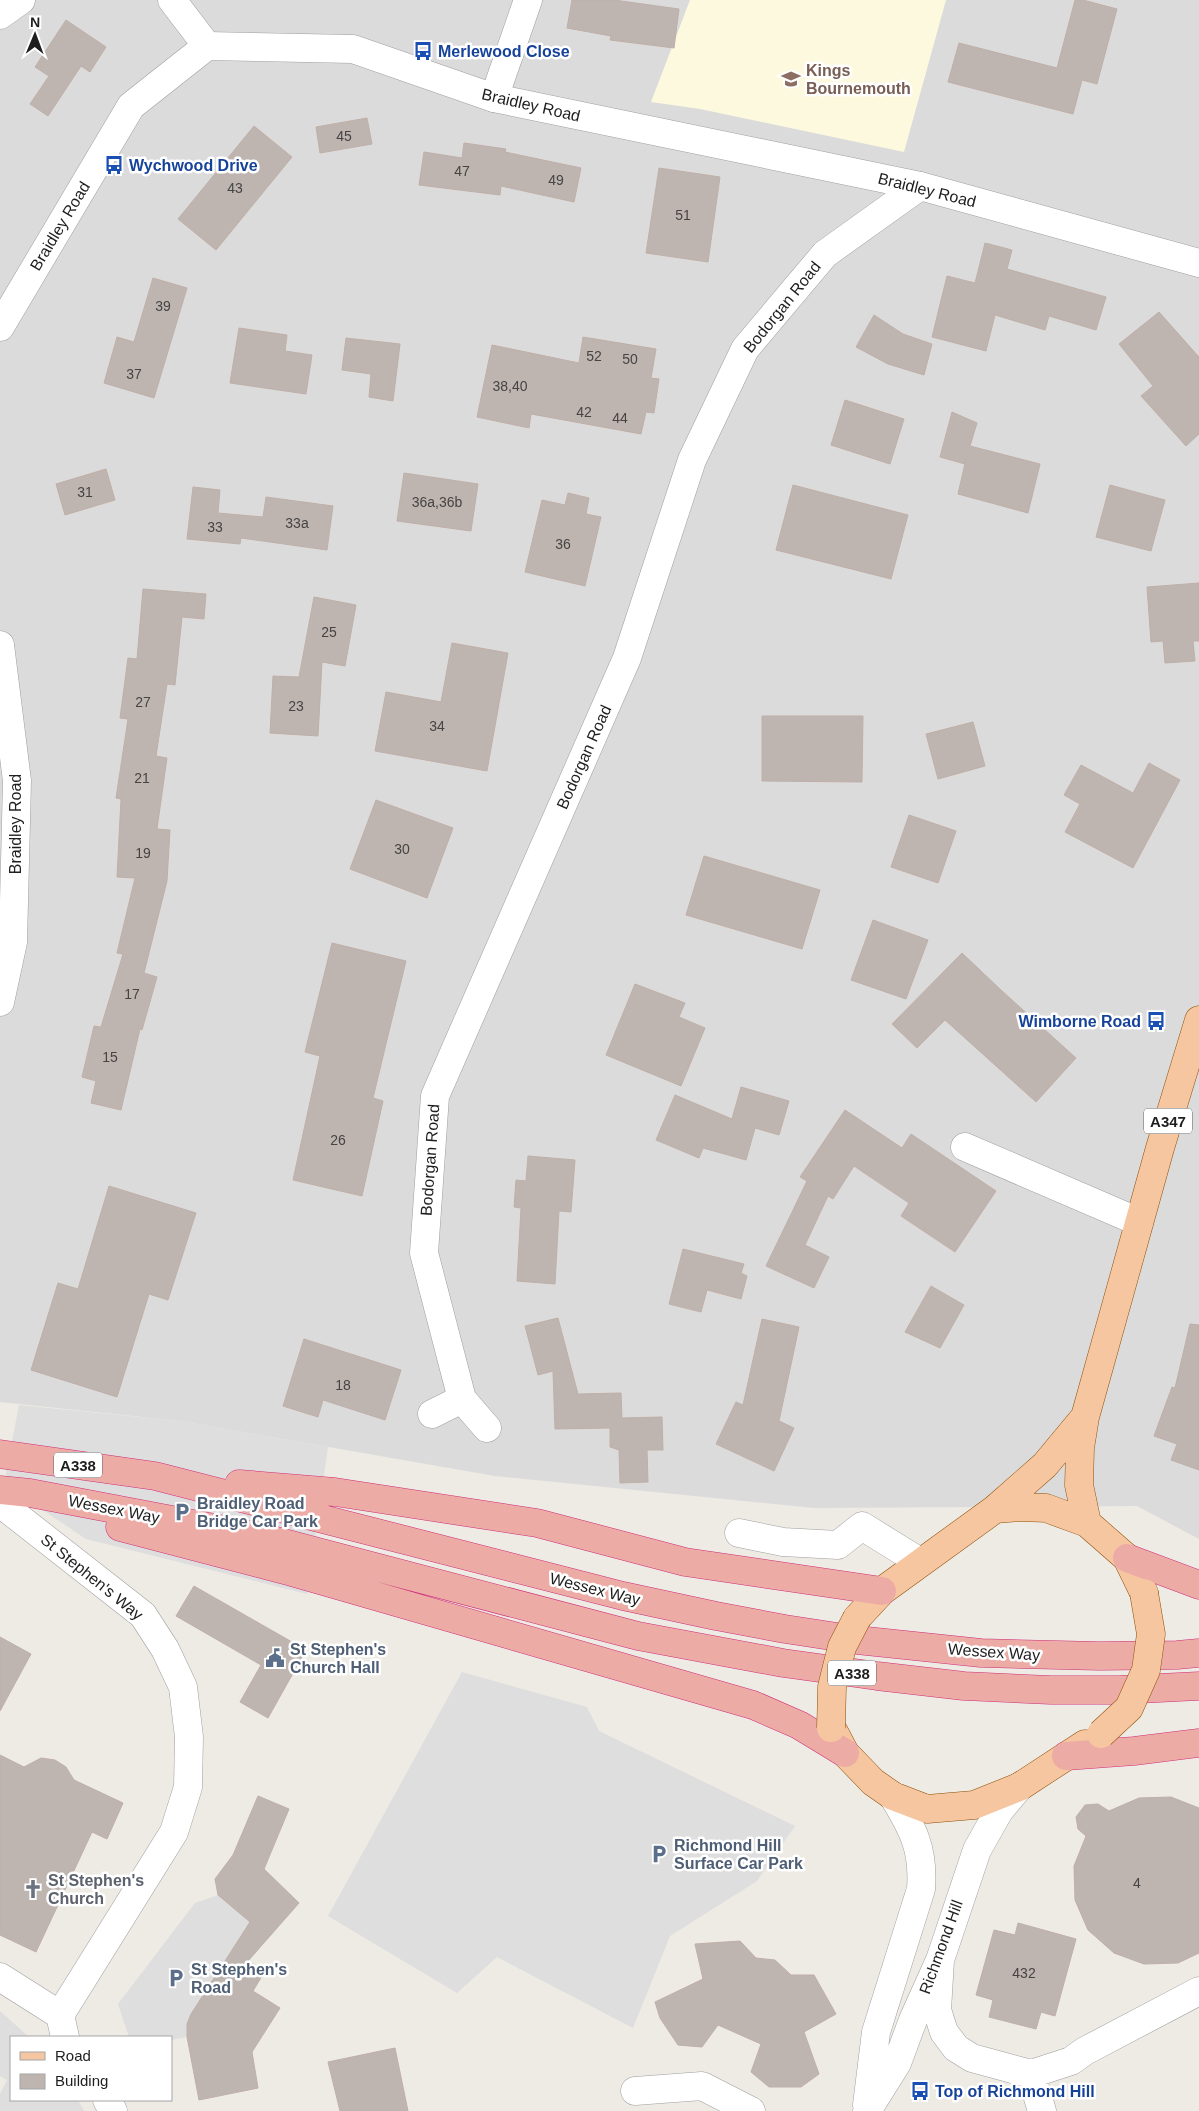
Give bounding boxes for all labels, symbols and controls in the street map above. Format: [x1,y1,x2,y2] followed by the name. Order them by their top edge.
[10,10,60,60] north arrow
[30,14,40,30] text: N
[412,40,434,62] bus stop icon: Merlewood Close
[438,43,570,60] place label: Merlewood Close
[806,62,911,97] place label: Kings Bournemouth
[780,68,802,90] school or university icon: Kings Bournemouth
[480,85,582,125] street label: Braidley Road
[336,128,352,144] house number: 45
[103,154,125,176] bus stop icon: Wychwood Drive
[129,157,258,174] place label: Wychwood Drive
[454,163,470,179] house number: 47
[876,170,978,210] street label: Braidley Road
[548,172,564,188] house number: 49
[27,179,93,273] street label: Braidley Road
[227,180,243,196] house number: 43
[675,207,691,223] house number: 51
[740,258,824,356] street label: Bodorgan Road
[155,298,171,314] house number: 39
[586,348,602,364] house number: 52
[622,351,638,367] house number: 50
[126,366,142,382] house number: 37
[492,378,528,394] house number: 38,40
[576,404,592,420] house number: 42
[612,410,628,426] house number: 44
[77,484,93,500] house number: 31
[412,494,463,510] house number: 36a,36b
[285,515,309,531] house number: 33a
[207,519,223,535] house number: 33
[555,536,571,552] house number: 36
[321,624,337,640] house number: 25
[135,694,151,710] house number: 27
[288,698,304,714] house number: 23
[553,702,615,812] street label: Bodorgan Road
[429,718,445,734] house number: 34
[134,770,150,786] house number: 21
[7,774,24,874] street label: Braidley Road
[394,841,410,857] house number: 30
[135,845,151,861] house number: 19
[124,986,140,1002] house number: 17
[1145,1010,1167,1032] bus stop icon: Wimborne Road
[1018,1013,1141,1030] place label: Wimborne Road
[102,1049,118,1065] house number: 15
[418,1103,442,1217] street label: Bodorgan Road
[1144,1108,1192,1134] road number: A347
[330,1132,346,1148] house number: 26
[335,1377,351,1393] house number: 18
[54,1452,102,1478] road number: A338
[67,1492,161,1526] street label: Wessex Way
[197,1495,318,1530] place label: Braidley Road Bridge Car Park
[171,1501,193,1523] parking icon: Braidley Road Bridge Car Park
[38,1531,146,1623] street label: St Stephen's Way
[548,1570,642,1608] street label: Wessex Way
[947,1640,1041,1664] street label: Wessex Way
[290,1641,386,1676] place label: St Stephen's Church Hall
[264,1647,286,1669] public building icon: St Stephen's Church Hall
[828,1660,876,1686] road number: A338
[674,1837,803,1872] place label: Richmond Hill Surface Car Park
[648,1843,670,1865] parking icon: Richmond Hill Surface Car Park
[48,1872,144,1907] place label: St Stephen's Church
[1133,1875,1141,1891] house number: 4
[22,1878,44,1900] church icon: St Stephen's Church
[916,1898,966,1996] street label: Richmond Hill
[191,1961,287,1996] place label: St Stephen's Road
[1012,1965,1036,1981] house number: 432
[165,1967,187,1989] parking icon: St Stephen's Road
[10,2036,172,2101] legend
[55,2047,91,2064] text: Road
[55,2072,108,2089] text: Building
[909,2080,931,2102] bus stop icon: Top of Richmond Hill
[935,2083,1095,2100] place label: Top of Richmond Hill

